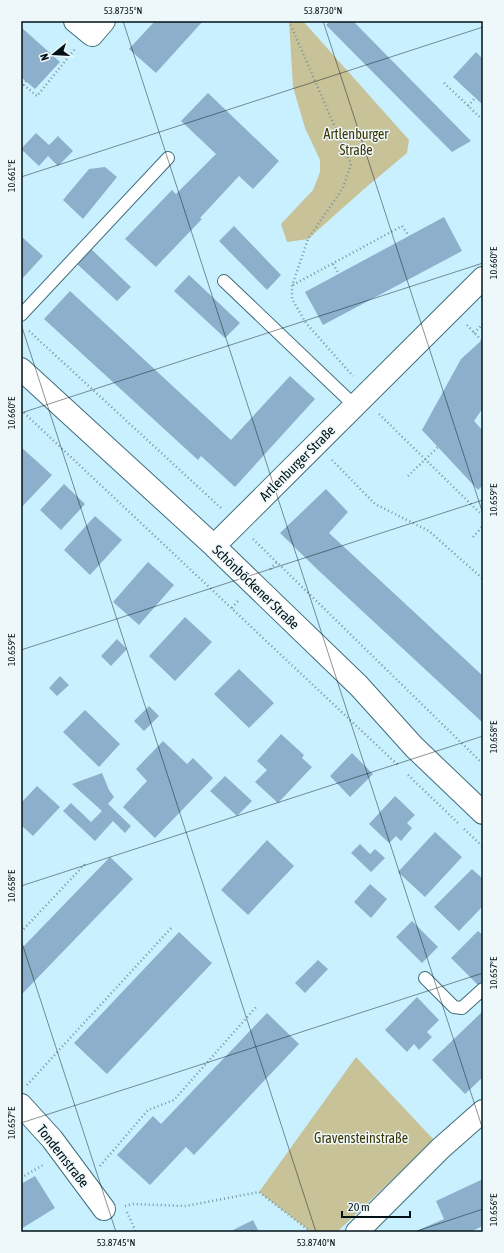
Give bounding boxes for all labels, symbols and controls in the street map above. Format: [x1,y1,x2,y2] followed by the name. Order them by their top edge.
[104,5,142,16] text: 53.8735°N
[304,5,342,16] text: 53.8730°N
[34,34,74,74] north arrow
[38,52,51,62] text: N
[324,126,389,158] park label: Artlenburger Straße
[6,159,17,192] text: 10.661°E
[488,246,499,279] text: 10.660°E
[6,396,17,429] text: 10.660°E
[256,422,338,504] street label: Artlenburger Straße
[488,483,499,516] text: 10.659°E
[209,542,303,632] street label: Schönböckener Straße
[6,633,17,666] text: 10.659°E
[488,720,499,753] text: 10.658°E
[6,869,17,902] text: 10.658°E
[488,956,499,989] text: 10.657°E
[6,1106,17,1139] text: 10.657°E
[34,1122,92,1190] street label: Tondernstraße
[314,1130,408,1146] park label: Gravensteinstraße
[342,1193,410,1219] scale bar
[488,1193,499,1226] text: 10.656°E
[348,1200,370,1214] text: 20 m
[97,1237,135,1248] text: 53.8745°N
[297,1237,335,1248] text: 53.8740°N

